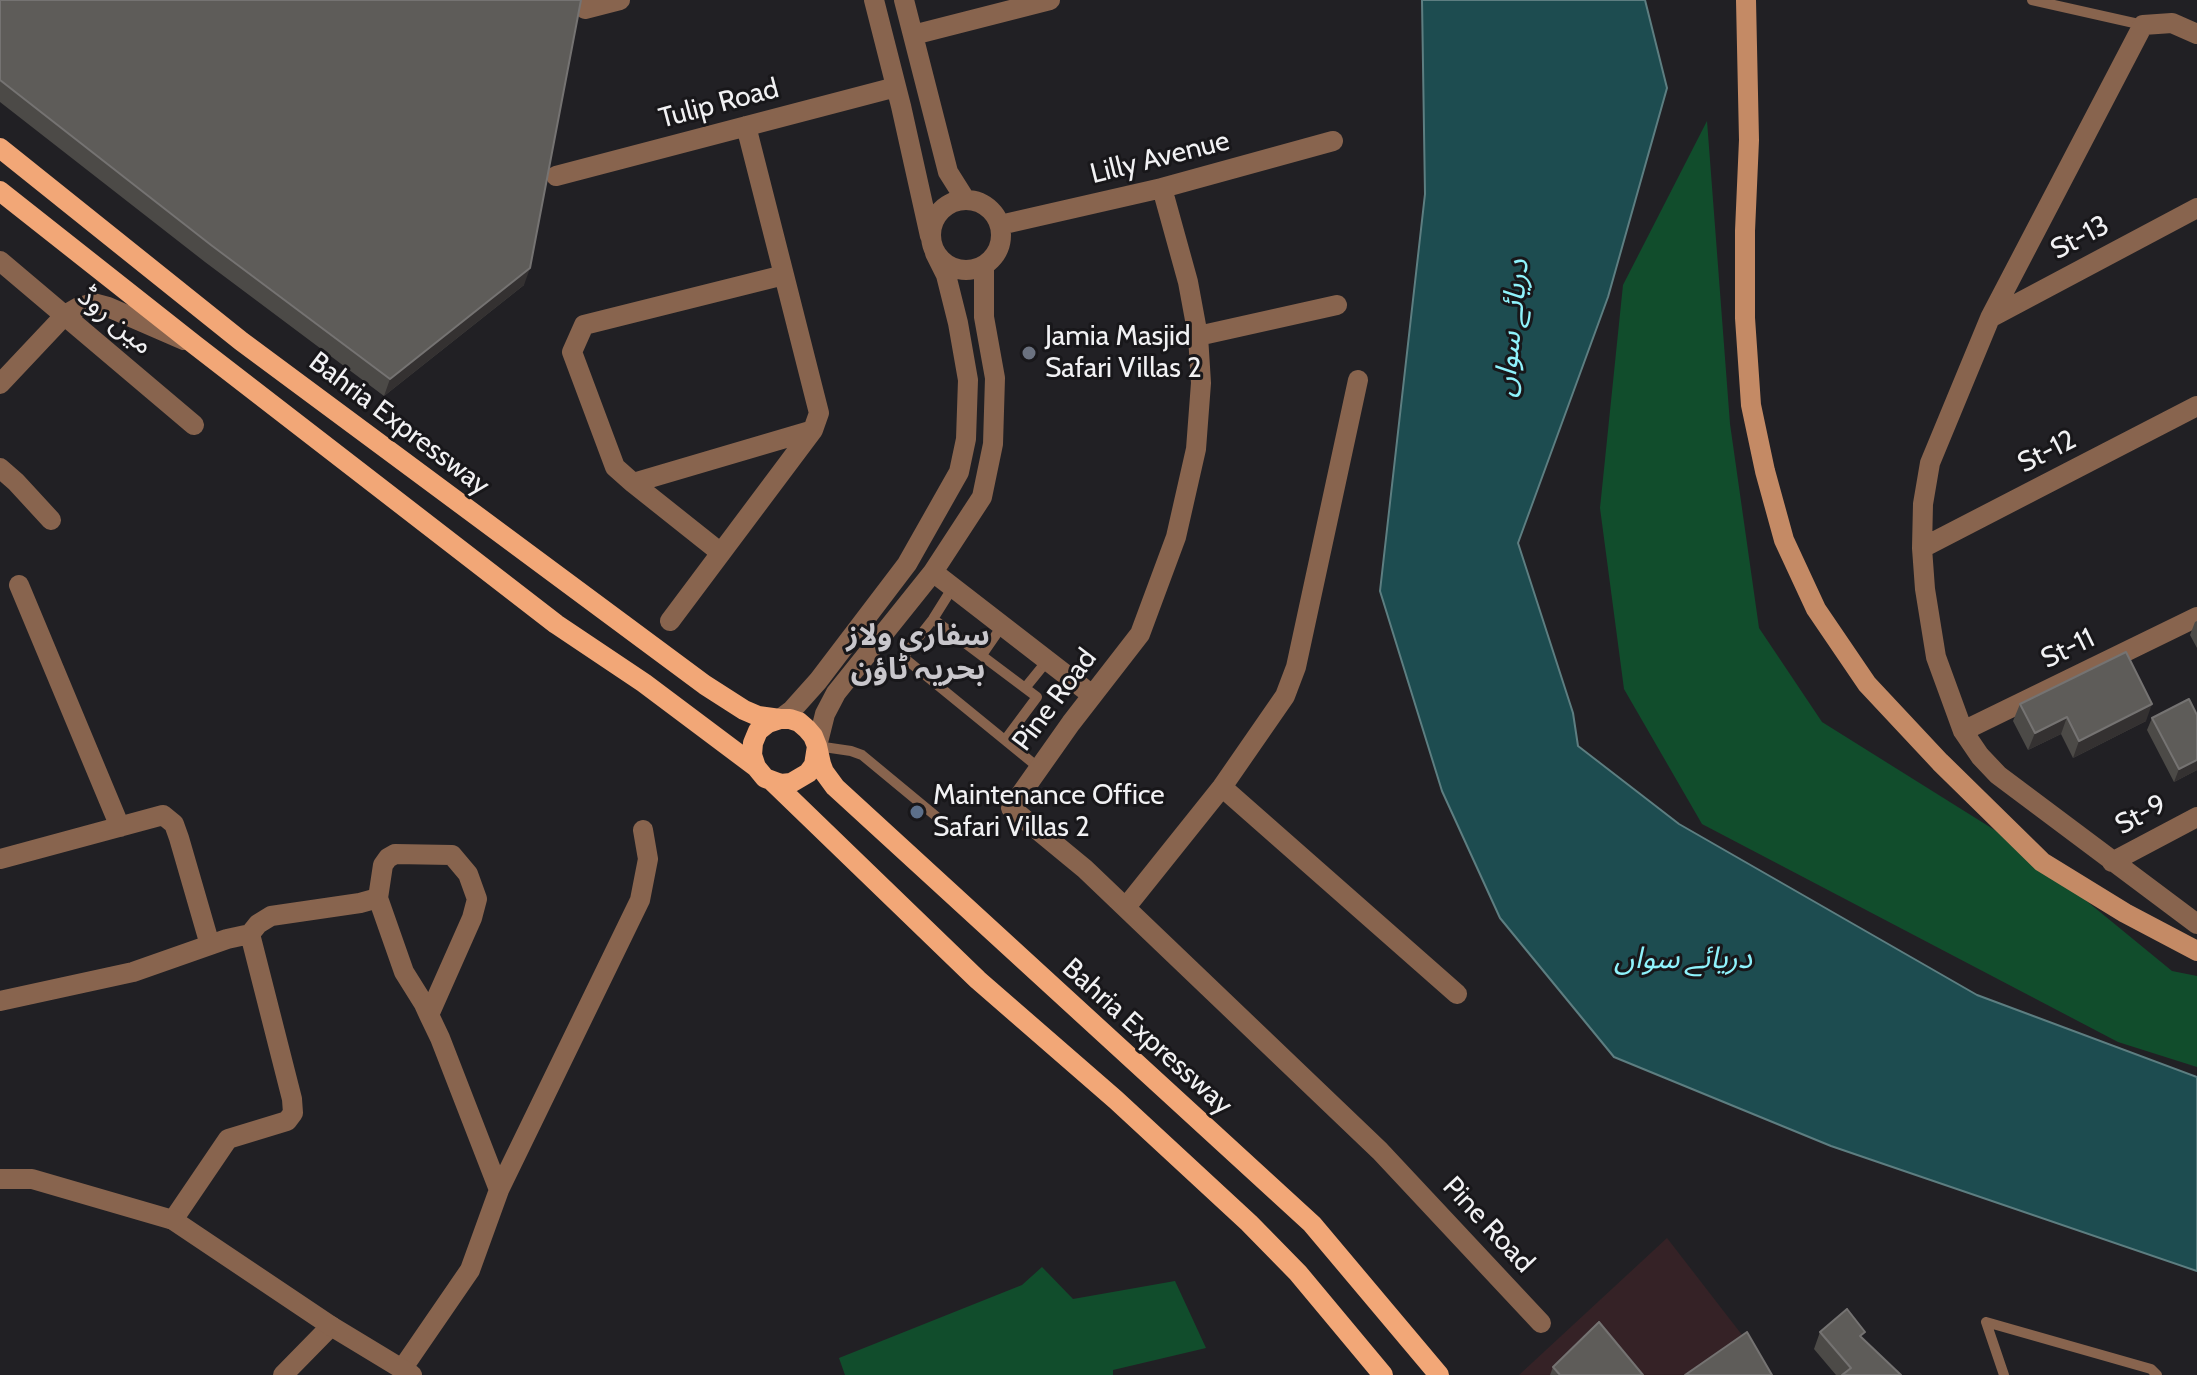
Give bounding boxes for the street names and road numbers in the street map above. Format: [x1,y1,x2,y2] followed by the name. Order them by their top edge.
[656,72,782,136] street label: Tulip Road
[1087,124,1233,192] street label: Lilly Avenue
[2045,209,2115,267] street label: St-13
[70,280,160,362] street label: مین روڈ
[302,345,496,503] street label: Bahria Expressway
[2012,423,2082,481] street label: St-12
[2036,622,2100,676] street label: St-11
[1006,642,1104,758] street label: Pine Road
[2110,788,2172,842] street label: St-9
[1055,952,1239,1122] street label: Bahria Expressway
[1435,1170,1541,1280] street label: Pine Road

